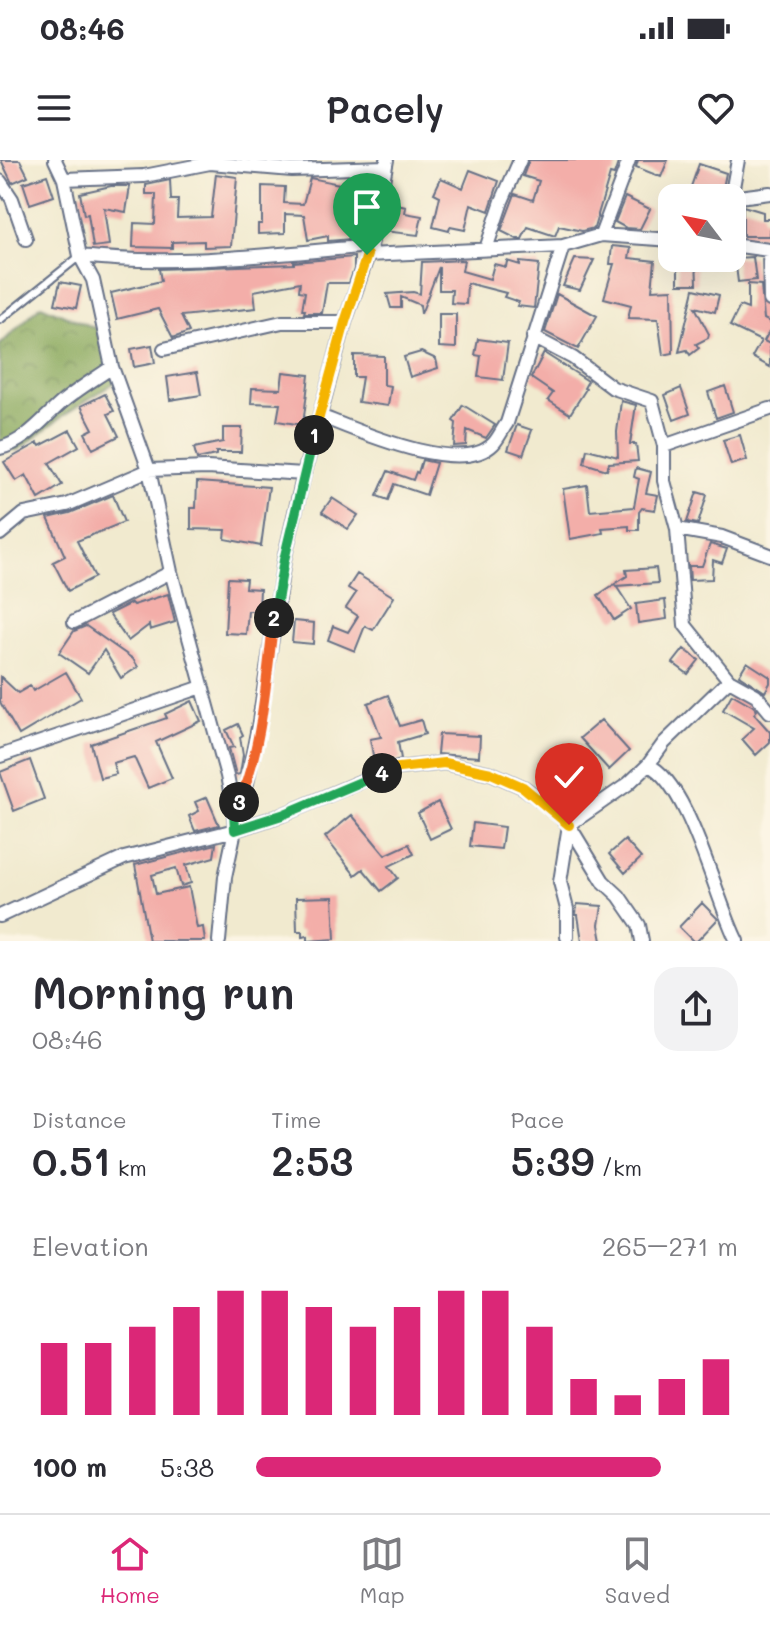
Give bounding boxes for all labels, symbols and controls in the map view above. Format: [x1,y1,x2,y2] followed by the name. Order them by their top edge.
[40,8,125,48] text: 08:46
[326,85,444,132] text: Pacely
[32,86,76,130] icon: menu
[694,86,738,130] icon: heart
[333,173,401,255] pin
[658,184,746,272] north arrow
[658,184,746,272] map controls
[345,185,389,229] icon: arrive
[294,415,334,455] pin: 1
[309,420,319,449] text: 1
[254,598,294,638] pin: 2
[268,603,280,632] text: 2
[535,743,603,825] pin
[362,753,402,793] pin: 4
[547,755,591,799] icon: check
[375,758,389,787] text: 4
[219,782,259,822] pin: 3
[232,787,246,816] text: 3
[32,963,295,1020] text: Morning run
[654,967,738,1051] button: share
[32,1022,103,1056] text: 08:46
[32,1105,127,1134] text: Distance
[271,1105,321,1134] text: Time
[511,1105,564,1134] text: Pace
[32,1134,111,1186] text: 0.51
[271,1134,353,1186] text: 2:53
[511,1134,594,1186] text: 5:39
[111,1153,147,1182] text: km
[594,1153,642,1182] text: /km
[32,1229,149,1263] text: Elevation
[602,1229,738,1263] text: 265–271 m
[32,1450,107,1484] text: 100 m
[160,1450,214,1484] text: 5:38
[100,1532,160,1609] tab: Home
[360,1532,405,1609] tab: Map
[605,1532,670,1609] tab: Saved

